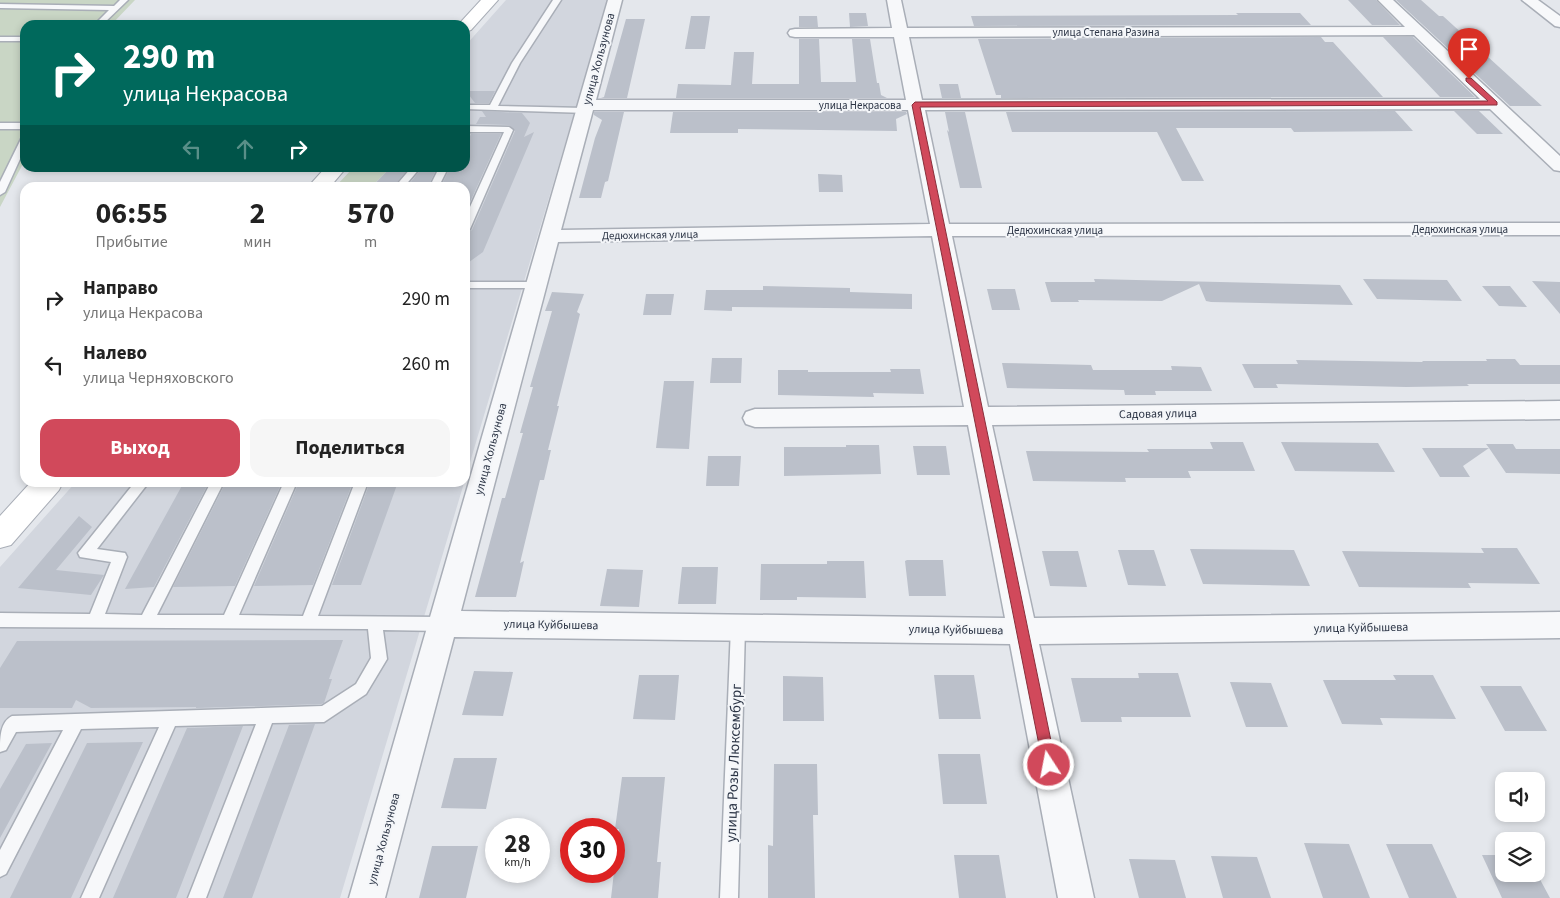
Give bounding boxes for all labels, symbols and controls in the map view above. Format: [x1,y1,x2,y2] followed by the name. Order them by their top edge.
[579,11,619,107] street label: улица Хользунова
[1052,25,1160,40] street label: улица Степана Разина
[1448,28,1490,79] pin
[123,32,215,82] text: 290 m
[1455,35,1483,63] icon: arrive
[40,40,105,105] icon: right
[123,78,288,110] text: улица Некрасова
[819,98,901,113] street label: улица Некрасова
[178,135,206,163] icon: left
[231,135,259,163] icon: ahead
[284,135,312,163] icon: right
[95,192,168,235] text: 06:55
[249,192,265,235] text: 2
[347,192,394,235] text: 570
[1412,222,1508,237] street label: Дедюхинская улица
[1007,223,1103,238] street label: Дедюхинская улица
[602,227,698,243] street label: Дедюхинская улица
[96,231,168,253] text: Прибытие
[243,231,271,253] text: мин
[364,231,377,253] text: m
[83,275,158,302] text: Направо
[40,286,68,314] icon: right
[402,286,450,313] text: 290 m
[83,302,203,324] text: улица Некрасова
[83,340,147,367] text: Налево
[40,351,68,379] icon: left
[402,351,450,378] text: 260 m
[83,367,234,389] text: улица Черняховского
[471,401,511,497] street label: улица Хользунова
[1119,405,1197,423] street label: Садовая улица
[40,419,240,477] button: Выход
[250,419,450,477] button: Поделиться
[504,616,598,634] street label: улица Куйбышева
[1314,619,1408,637] street label: улица Куйбышева
[909,621,1003,639] street label: улица Куйбышева
[721,683,747,843] street label: улица Розы Люксембург
[1022,738,1074,790] position arrow
[1495,772,1545,882] map controls
[1495,772,1545,822] button: sound
[364,791,404,887] street label: улица Хользунова
[560,818,625,883] speed limit sign: 30
[504,826,531,862] text: 28
[1495,832,1545,882] button: layers
[504,854,531,871] text: km/h

